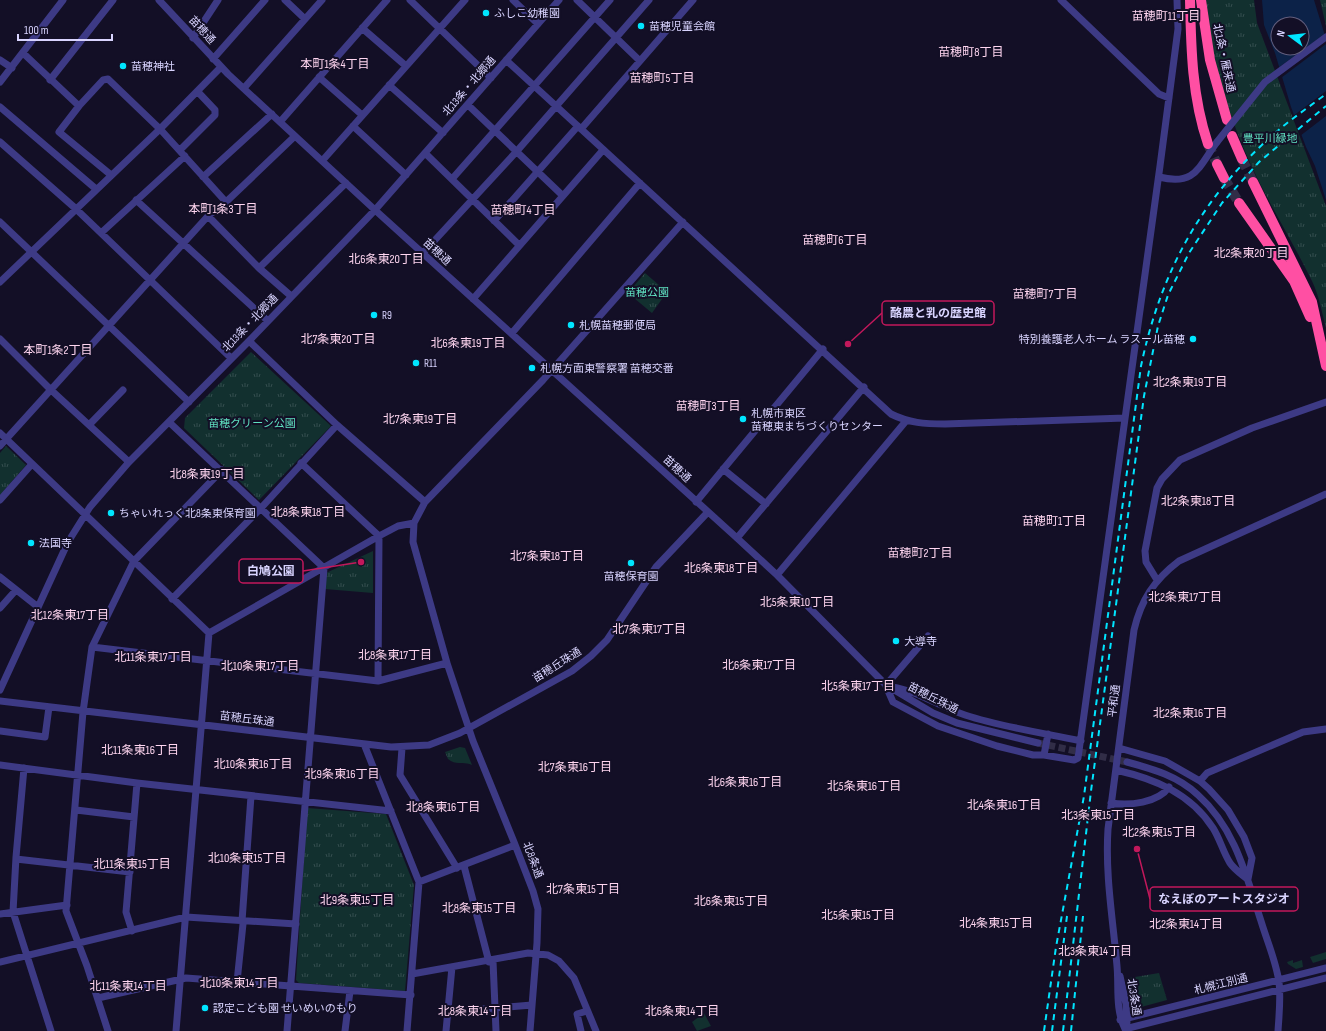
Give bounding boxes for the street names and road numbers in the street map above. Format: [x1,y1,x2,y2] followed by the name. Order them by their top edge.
[186,13,218,47] street label: 苗穂通
[1210,22,1238,94] street label: 北1条・雁来通
[440,54,498,118] street label: 北13条・北郷通
[420,236,454,268] street label: 苗穂通
[219,292,281,354] street label: 北13条・北郷通
[660,453,694,485] street label: 苗穂通
[530,645,584,685] street label: 苗穂丘珠通
[906,680,960,716] street label: 苗穂丘珠通
[1106,684,1122,718] street label: 平和通
[219,709,275,729] street label: 苗穂丘珠通
[520,840,546,880] street label: 北8条通
[1193,971,1249,997] street label: 札幌江別通
[1125,977,1143,1017] street label: 北3条通

